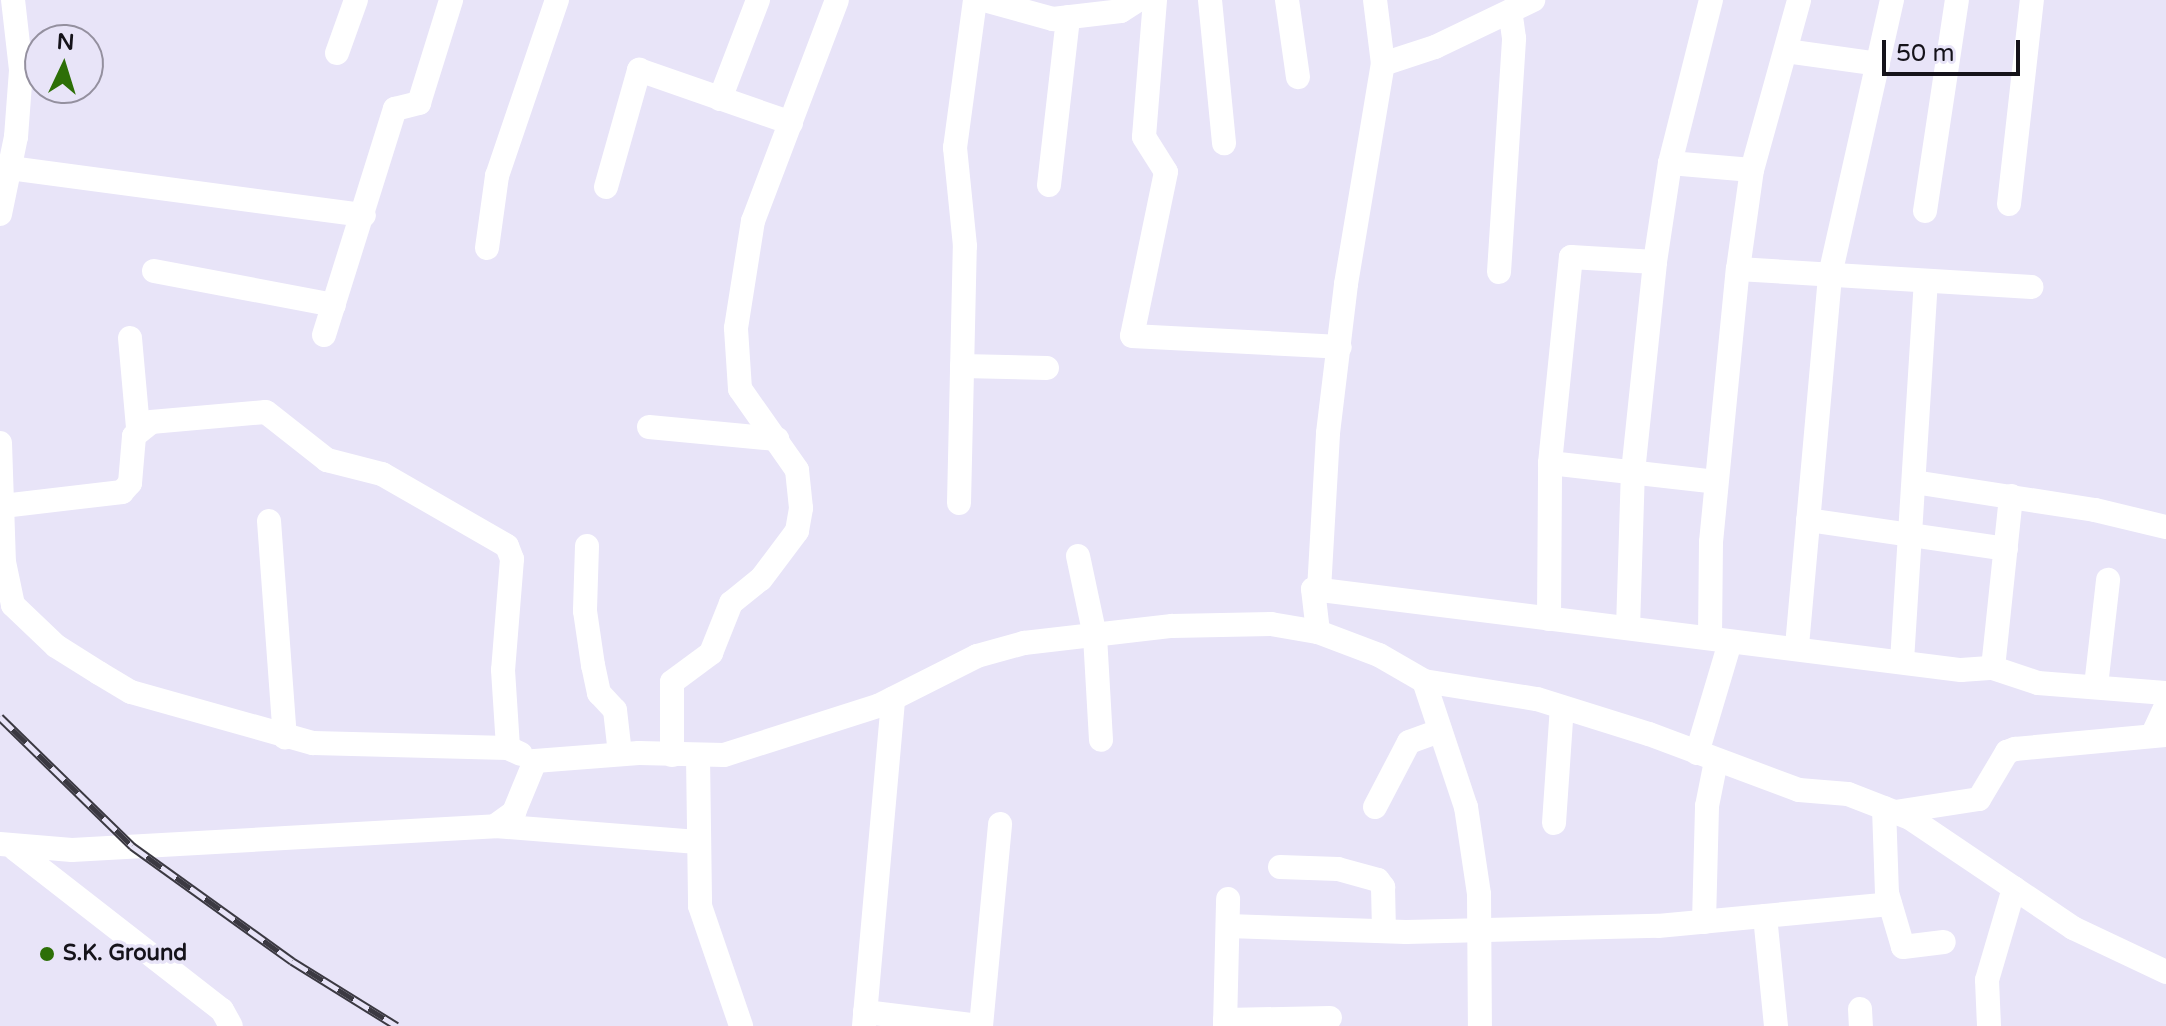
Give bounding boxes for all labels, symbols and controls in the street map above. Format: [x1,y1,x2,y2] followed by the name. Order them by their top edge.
[24,24,104,104] north arrow
[1886,24,2024,74] scale bar
[56,28,75,56] text: N
[1896,39,1954,68] text: 50 m
[63,941,187,967] place label: S.K. Ground
[38,945,56,963] marker: S.K. Ground

